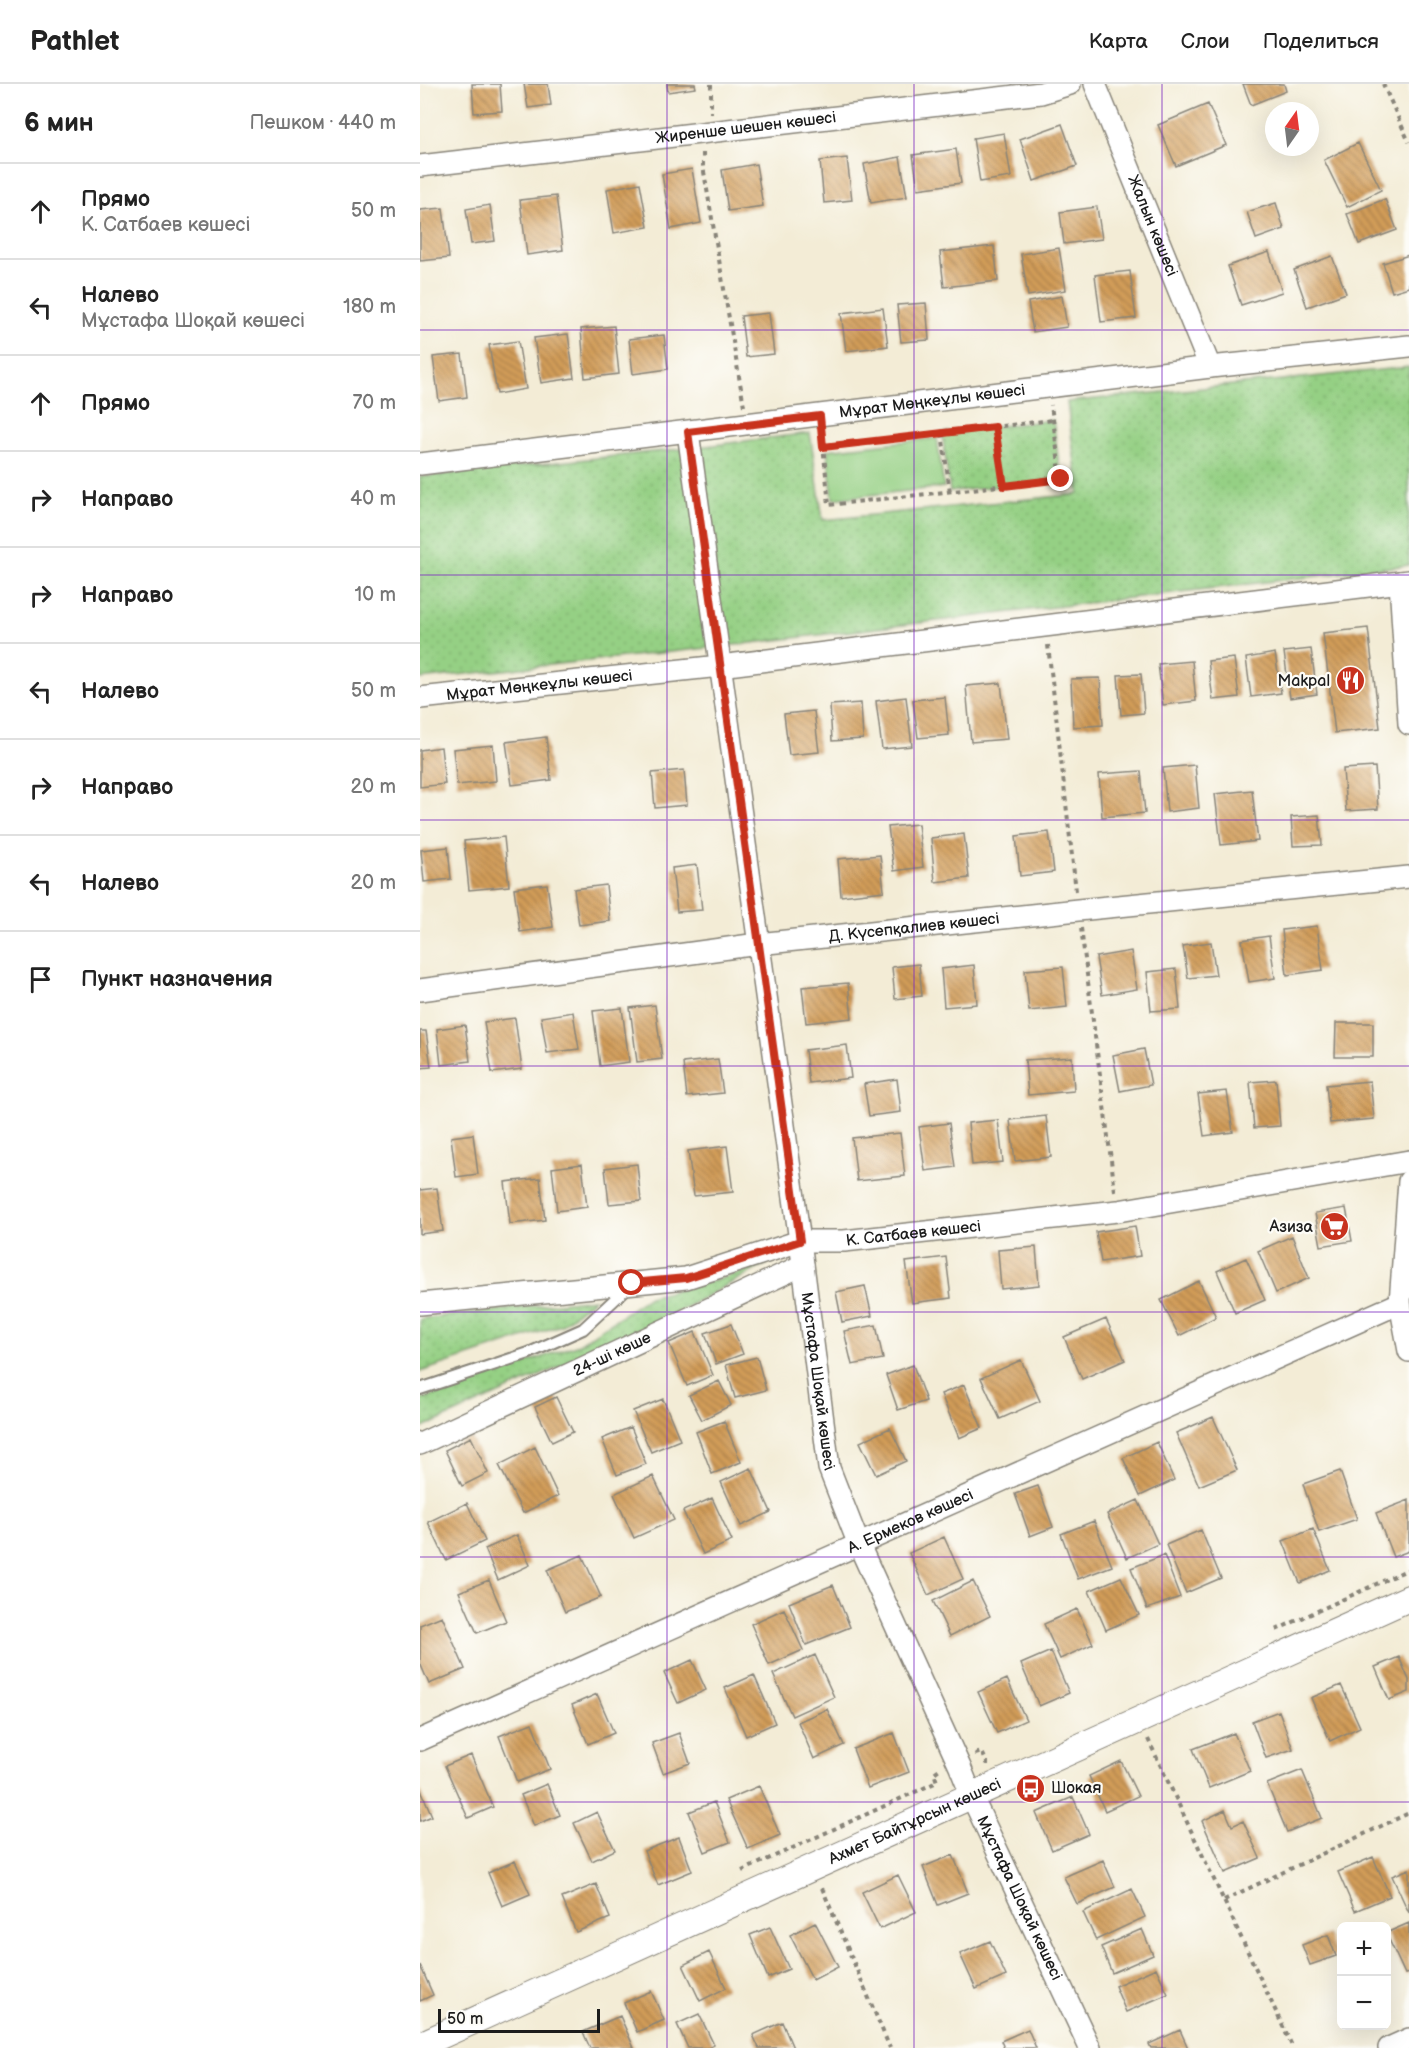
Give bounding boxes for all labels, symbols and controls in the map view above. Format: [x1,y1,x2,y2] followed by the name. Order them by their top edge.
[30,25,119,58] text: Pathlet
[1089,29,1148,54] text: Карта
[1181,29,1230,54] text: Слои
[1263,29,1379,54] text: Поделиться
[1265,102,1319,156] north arrow
[24,108,94,139] text: 6 мин
[654,108,837,148] street label: Жиренше шешен көшесі
[249,111,396,135] text: Пешком · 440 m
[1124,172,1182,279] street label: Жалын көшесі
[81,186,150,213] text: Прямо
[24,195,57,228] icon: ahead
[351,199,396,223] text: 50 m
[81,213,250,237] text: К. Сатбаев көшесі
[81,282,159,309] text: Налево
[24,291,57,324] icon: left
[343,295,396,319] text: 180 m
[81,309,305,333] text: Мұстафа Шоқай көшесі
[838,380,1026,422] street label: Мұрат Мөңкеұлы көшесі
[24,387,57,420] icon: ahead
[81,390,150,417] text: Прямо
[352,391,396,415] text: 70 m
[1047,465,1073,491] route end
[24,483,57,516] icon: right
[81,486,173,513] text: Направо
[350,487,396,511] text: 40 m
[24,579,57,612] icon: right
[81,582,173,609] text: Направо
[355,583,396,607] text: 10 m
[1335,665,1367,697] restaurant icon: Makpal
[445,666,633,705] street label: Мұрат Мөңкеұлы көшесі
[1277,672,1330,691] place label: Makpal
[24,675,57,708] icon: left
[81,678,159,705] text: Налево
[351,679,396,703] text: 50 m
[24,771,57,804] icon: right
[81,774,173,801] text: Направо
[351,775,396,799] text: 20 m
[24,867,57,900] icon: left
[81,870,159,897] text: Налево
[351,871,396,895] text: 20 m
[828,909,1000,946] street label: Д. Күсепқалиев көшесі
[24,963,57,996] icon: arrive
[81,966,273,993] text: Пункт назначения
[1318,1211,1350,1243] supermarket icon: Азиза
[845,1217,982,1250] street label: К. Сатбаев көшесі
[1269,1218,1314,1237] place label: Азиза
[618,1269,644,1295] route start
[797,1291,839,1473] street label: Мұстафа Шоқай көшесі
[570,1328,654,1381] street label: 24-ші көше
[844,1485,976,1558] street label: А. Ермеков көшесі
[1014,1772,1046,1804] bus stop icon: Шокая
[825,1774,1004,1869] street label: Ахмет Байтұрсын көшесі
[1051,1779,1102,1798] place label: Шокая
[973,1813,1066,1983] street label: Мұстафа Шоқай көшесі
[1337,1922,1391,2030] map controls
[1337,1922,1391,1976] button: +
[1337,1976,1391,2030] button: −
[438,2006,600,2034] scale bar
[447,2010,483,2029] text: 50 m

